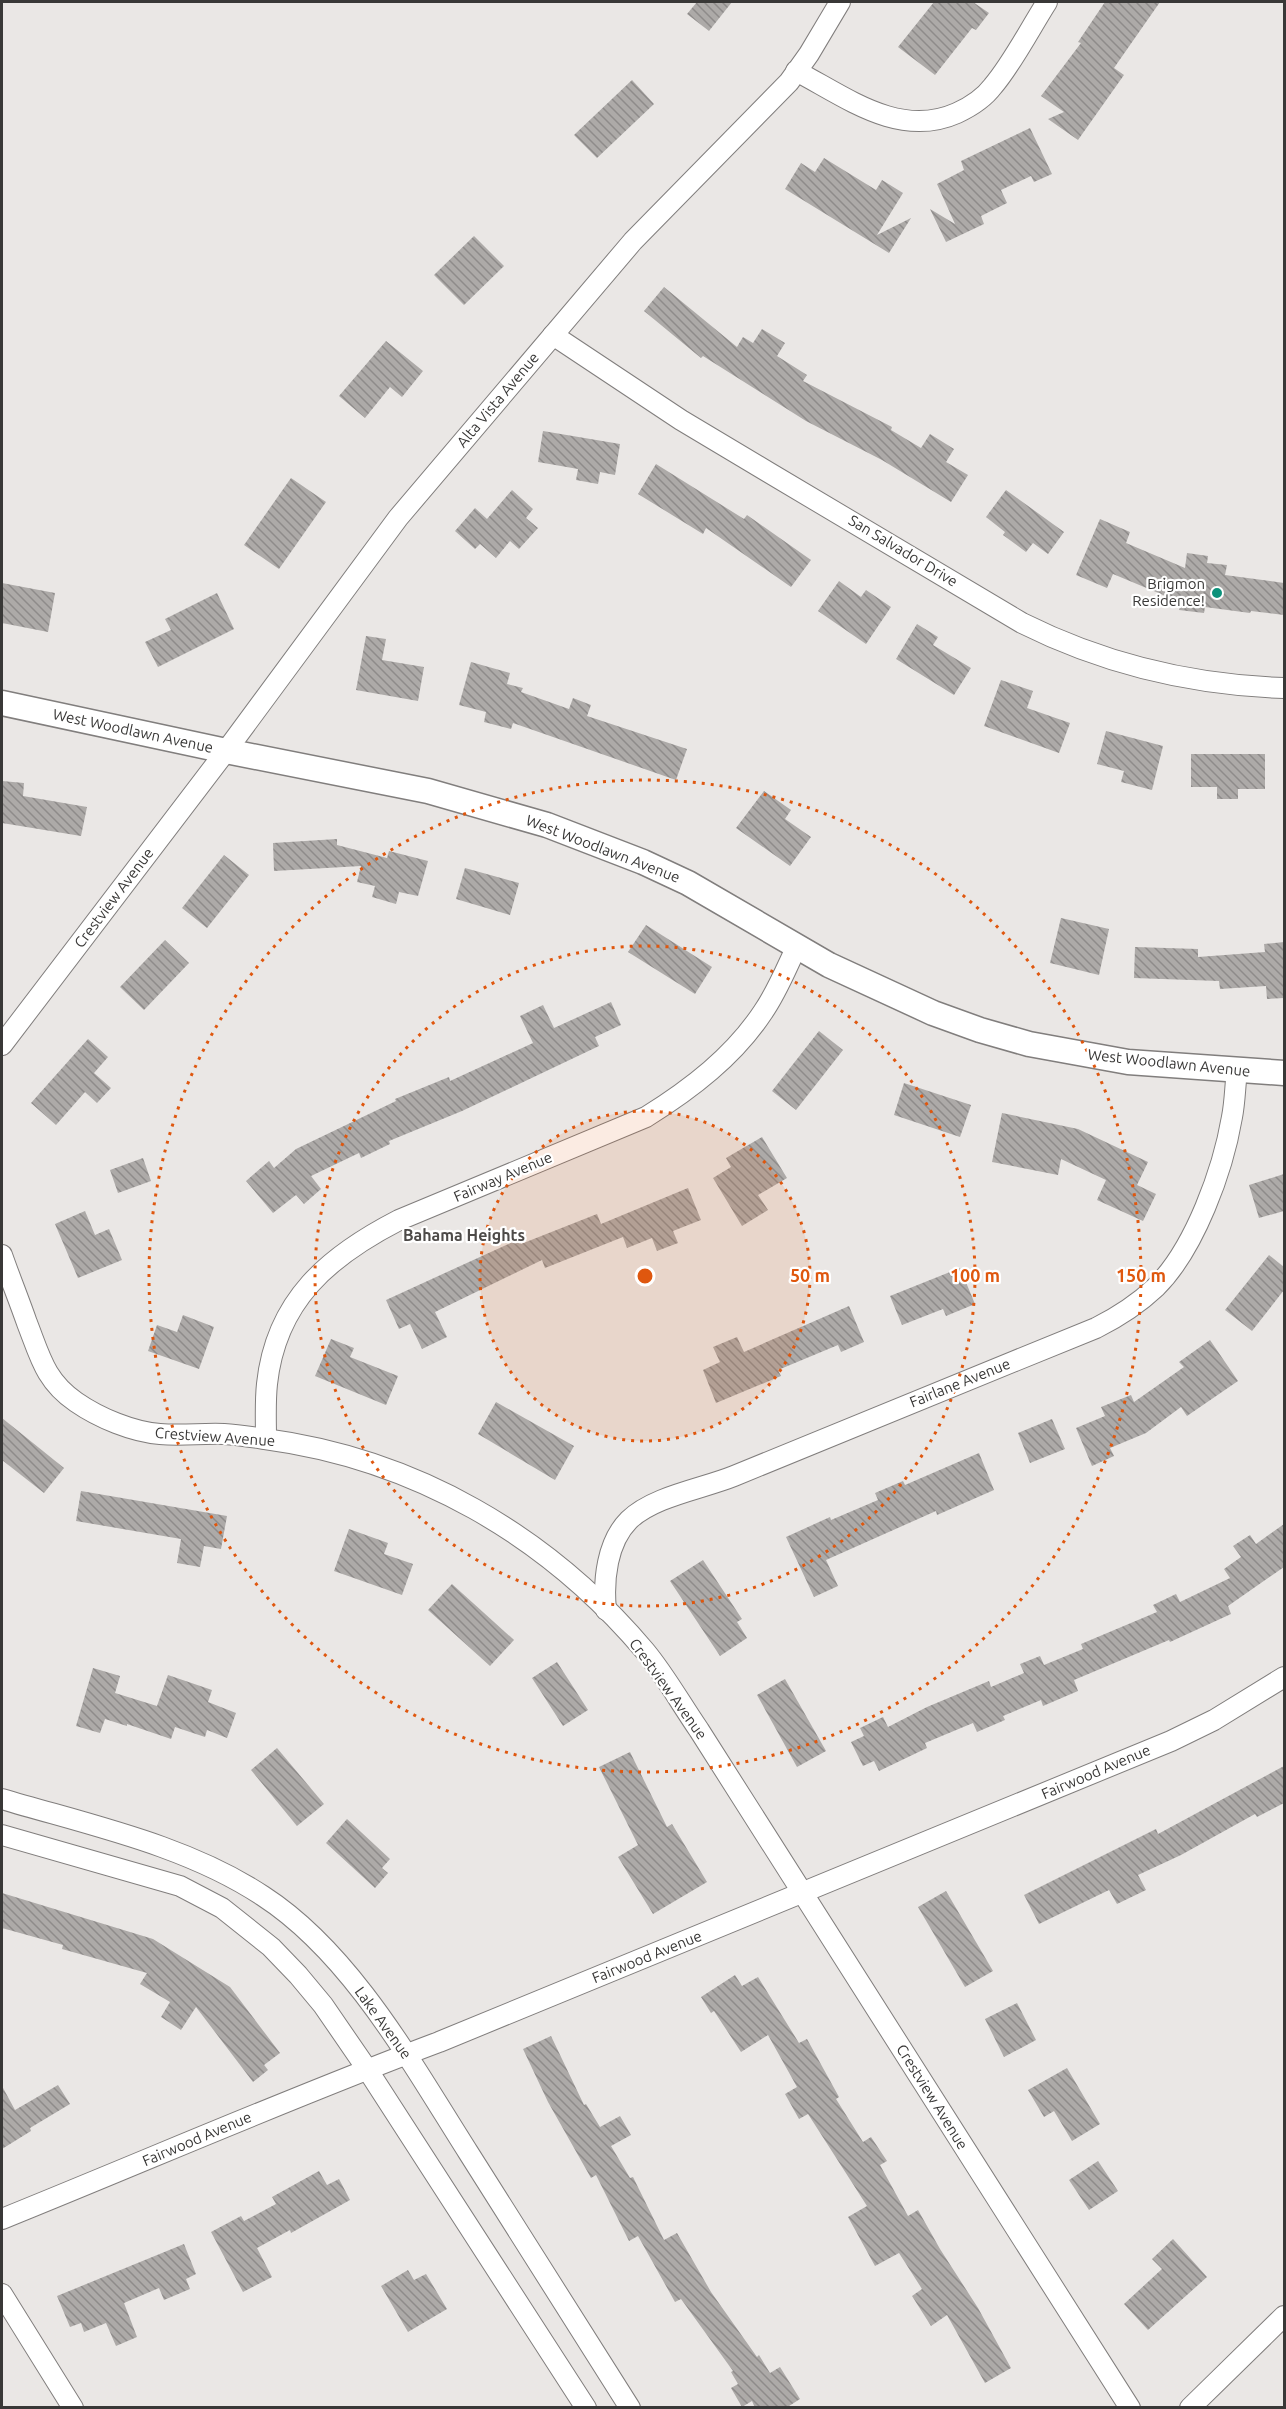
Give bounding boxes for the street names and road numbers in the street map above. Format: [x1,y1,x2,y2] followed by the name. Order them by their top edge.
[453,349,542,450] street label: Alta Vista Avenue
[846,511,961,590] street label: San Salvador Drive
[51,705,215,756] street label: West Woodlawn Avenue
[524,811,683,886] street label: West Woodlawn Avenue
[71,844,157,951] street label: Crestview Avenue
[1087,1046,1251,1080] street label: West Woodlawn Avenue
[451,1148,555,1205] street label: Fairway Avenue
[907,1355,1013,1410] street label: Fairlane Avenue
[154,1424,276,1449] street label: Crestview Avenue
[626,1635,711,1742] street label: Crestview Avenue
[1039,1741,1153,1802] street label: Fairwood Avenue
[590,1927,704,1986] street label: Fairwood Avenue
[352,1983,415,2062] street label: Lake Avenue
[893,2041,972,2152] street label: Crestview Avenue
[140,2108,254,2169] street label: Fairwood Avenue

